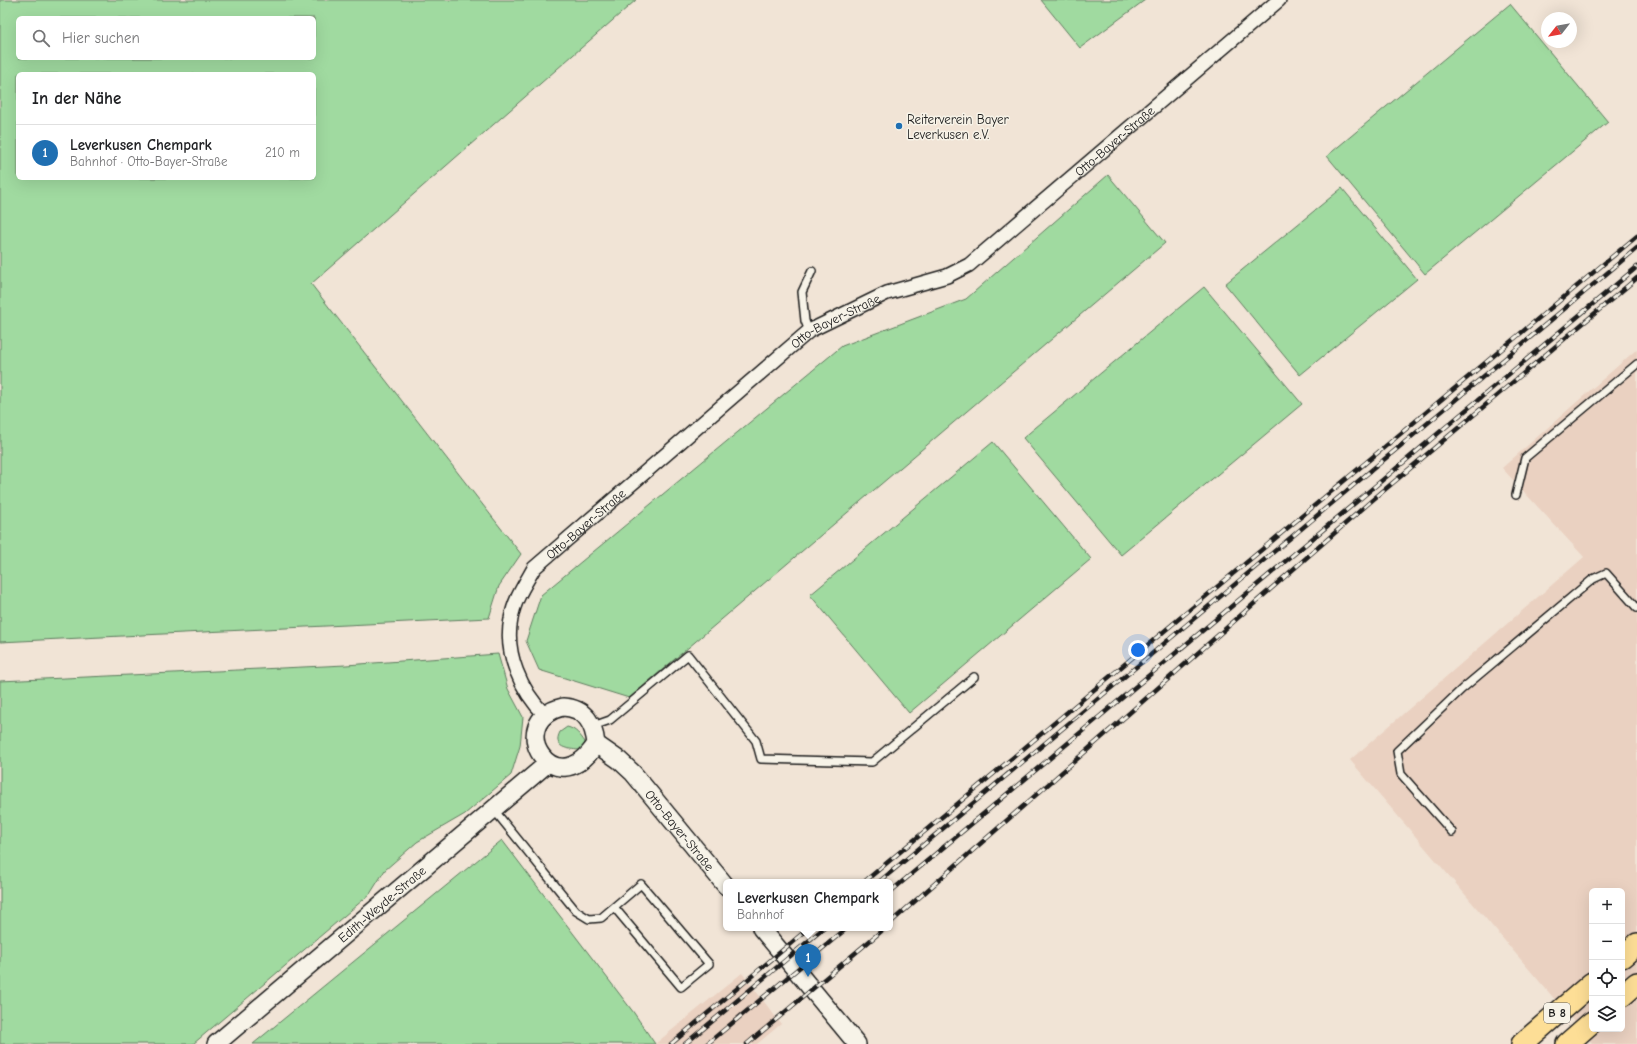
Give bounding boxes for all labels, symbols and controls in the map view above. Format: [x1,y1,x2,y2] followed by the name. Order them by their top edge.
[1541,12,1577,48] north arrow
[16,16,316,60] search box
[30,27,52,49] icon: search
[62,29,140,47] text: Hier suchen
[32,89,121,108] text: In der Nähe
[1071,102,1158,179] street label: Otto-Bayer-Straße
[907,112,1010,142] place label: Reiterverein Bayer Leverkusen e.V.
[894,121,904,131] marker: Reiterverein Bayer Leverkusen e.V.
[70,136,212,154] text: Leverkusen Chempark
[42,145,48,160] text: 1
[265,145,300,160] text: 210 m
[70,154,227,169] text: Bahnhof · Otto-Bayer-Straße
[787,290,883,351] street label: Otto-Bayer-Straße
[543,485,629,562] street label: Otto-Bayer-Straße
[1128,640,1148,660] your location
[642,787,718,874] street label: Otto-Bayer-Straße
[335,862,429,945] street label: Edith-Weyde-Straße
[723,879,893,931] popup
[1589,888,1625,1032] map controls
[1589,888,1625,924] button: +
[737,889,879,907] text: Leverkusen Chempark
[737,907,783,922] text: Bahnhof
[1589,924,1625,960] button: −
[795,944,821,977] pin: 1
[1589,960,1625,996] button: locate
[1589,996,1625,1032] button: layers
[1544,1003,1570,1023] road number: B 8

